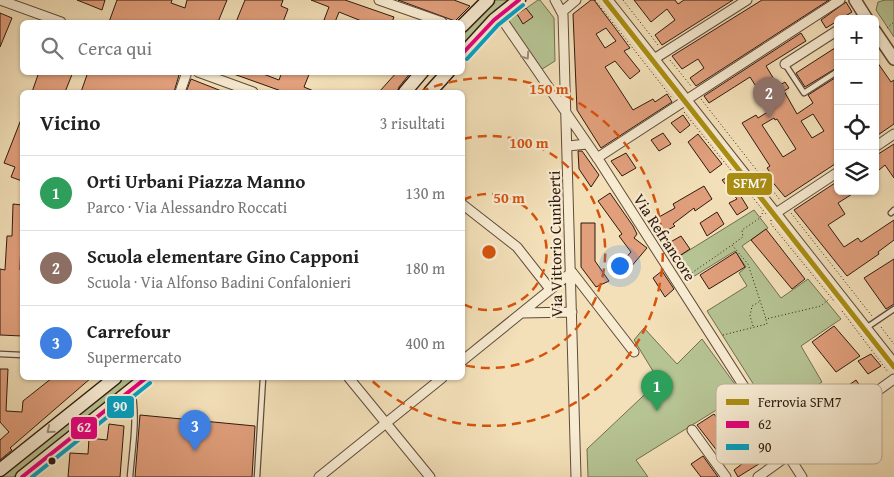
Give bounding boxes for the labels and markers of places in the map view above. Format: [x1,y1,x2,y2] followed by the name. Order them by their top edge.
[753,77,785,118] pin: 2
[480,243,498,261] centre of rings
[641,370,673,411] pin: 1
[179,410,211,451] pin: 3
[47,456,57,466] unlabelled marker

